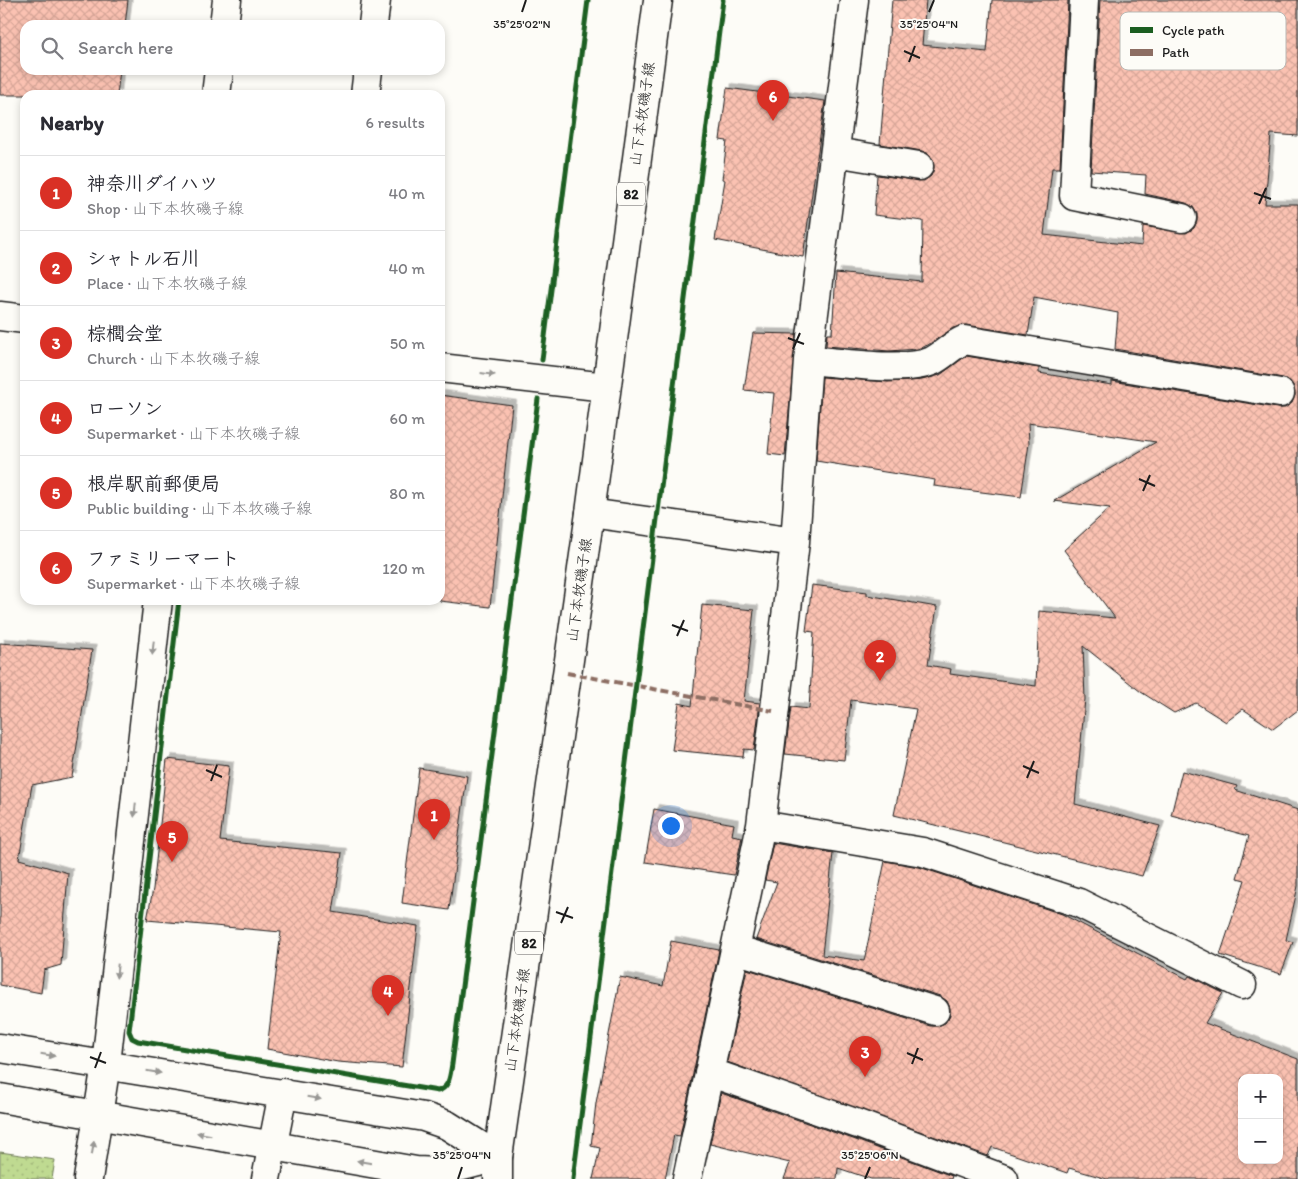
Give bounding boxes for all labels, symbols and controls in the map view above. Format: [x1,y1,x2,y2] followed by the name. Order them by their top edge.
[1120,12,1286,70] legend
[493,17,551,31] text: 35°25'02"N
[900,17,958,31] text: 35°25'04"N
[20,20,445,75] search box
[1162,22,1225,39] text: Cycle path
[38,34,66,62] icon: search
[78,36,173,59] text: Search here
[1162,44,1189,61] text: Path
[626,61,658,167] street label: 山下本牧磯子線
[757,80,789,121] pin: 6
[40,110,104,135] text: Nearby
[365,113,425,132] text: 6 results
[87,172,218,195] text: 神奈川ダイハツ
[617,182,645,205] road number: 82
[52,184,60,203] text: 1
[388,184,425,203] text: 40 m
[87,199,244,218] text: Shop · 山下本牧磯子線
[87,247,200,270] text: シャトル石川
[52,259,60,278] text: 2
[388,259,425,278] text: 40 m
[87,274,247,293] text: Place · 山下本牧磯子線
[87,322,163,345] text: 棕櫚会堂
[52,334,60,353] text: 3
[390,334,425,353] text: 50 m
[87,349,260,368] text: Church · 山下本牧磯子線
[481,370,497,378] one-way arrow
[87,397,163,420] text: ローソン
[51,409,61,428] text: 4
[390,409,425,428] text: 60 m
[87,424,300,443] text: Supermarket · 山下本牧磯子線
[87,472,220,495] text: 根岸駅前郵便局
[52,484,60,503] text: 5
[389,484,425,503] text: 80 m
[87,499,312,518] text: Public building · 山下本牧磯子線
[563,537,595,643] street label: 山下本牧磯子線
[87,547,240,570] text: ファミリーマート
[52,559,60,578] text: 6
[382,559,425,578] text: 120 m
[87,574,300,593] text: Supermarket · 山下本牧磯子線
[864,640,896,681] pin: 2
[149,641,157,657] one-way arrow
[418,799,450,840] pin: 1
[131,802,139,818] one-way arrow
[658,813,684,839] your location
[156,821,188,862] pin: 5
[515,931,543,954] road number: 82
[113,964,121,980] one-way arrow
[501,967,533,1073] street label: 山下本牧磯子線
[372,975,404,1016] pin: 4
[849,1036,881,1077] pin: 3
[41,1051,57,1059] one-way arrow
[147,1068,163,1076] one-way arrow
[1238,1074,1283,1164] map controls
[1238,1074,1283,1119] button: +
[307,1095,323,1103] one-way arrow
[1238,1119,1283,1164] button: −
[195,1130,211,1138] one-way arrow
[90,1139,98,1155] one-way arrow
[433,1148,491,1162] text: 35°25'04"N
[841,1148,899,1162] text: 35°25'06"N
[355,1158,371,1166] one-way arrow

